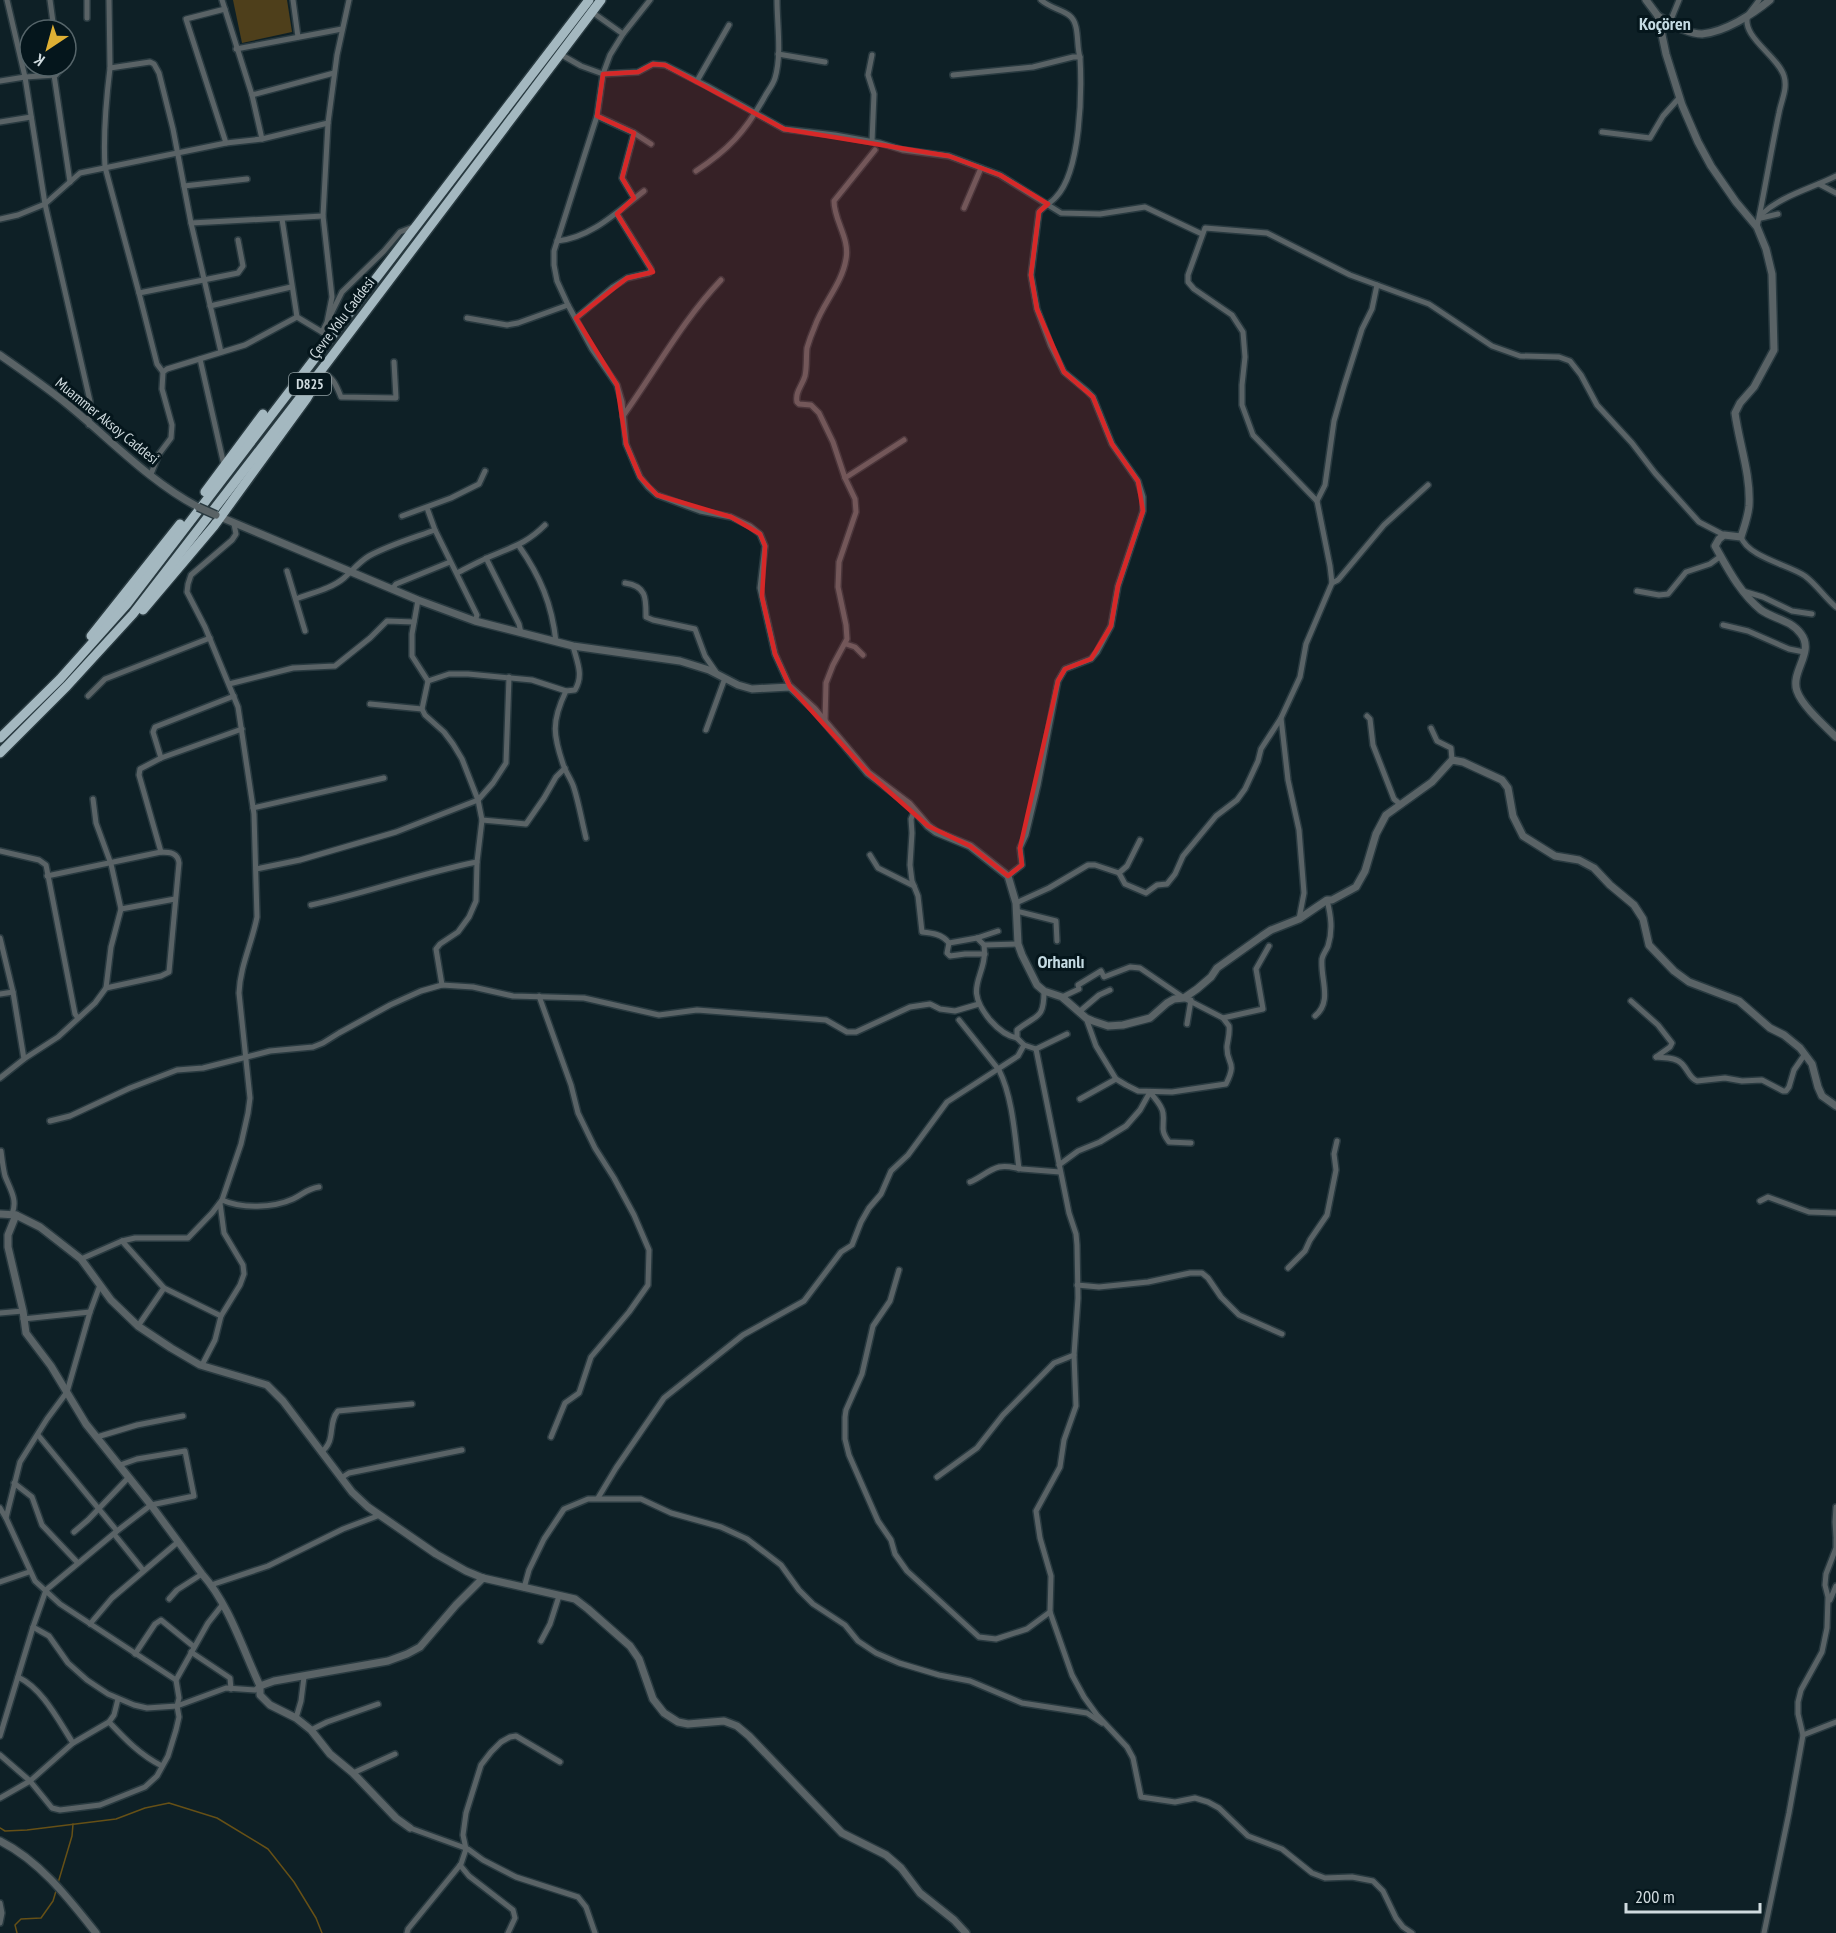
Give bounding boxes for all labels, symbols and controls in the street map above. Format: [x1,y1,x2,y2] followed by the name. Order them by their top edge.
[1639,12,1691,35] district label: Koçören
[18,18,78,78] north arrow
[29,49,48,71] text: K
[305,273,378,362] street label: Çevre Yolu Caddesi
[52,373,163,468] street label: Muammer Aksoy Caddesi
[289,373,331,395] road number: D825
[1037,950,1085,973] district label: Orhanlı
[1626,1876,1760,1914] scale bar
[1635,1885,1675,1908] text: 200 m

